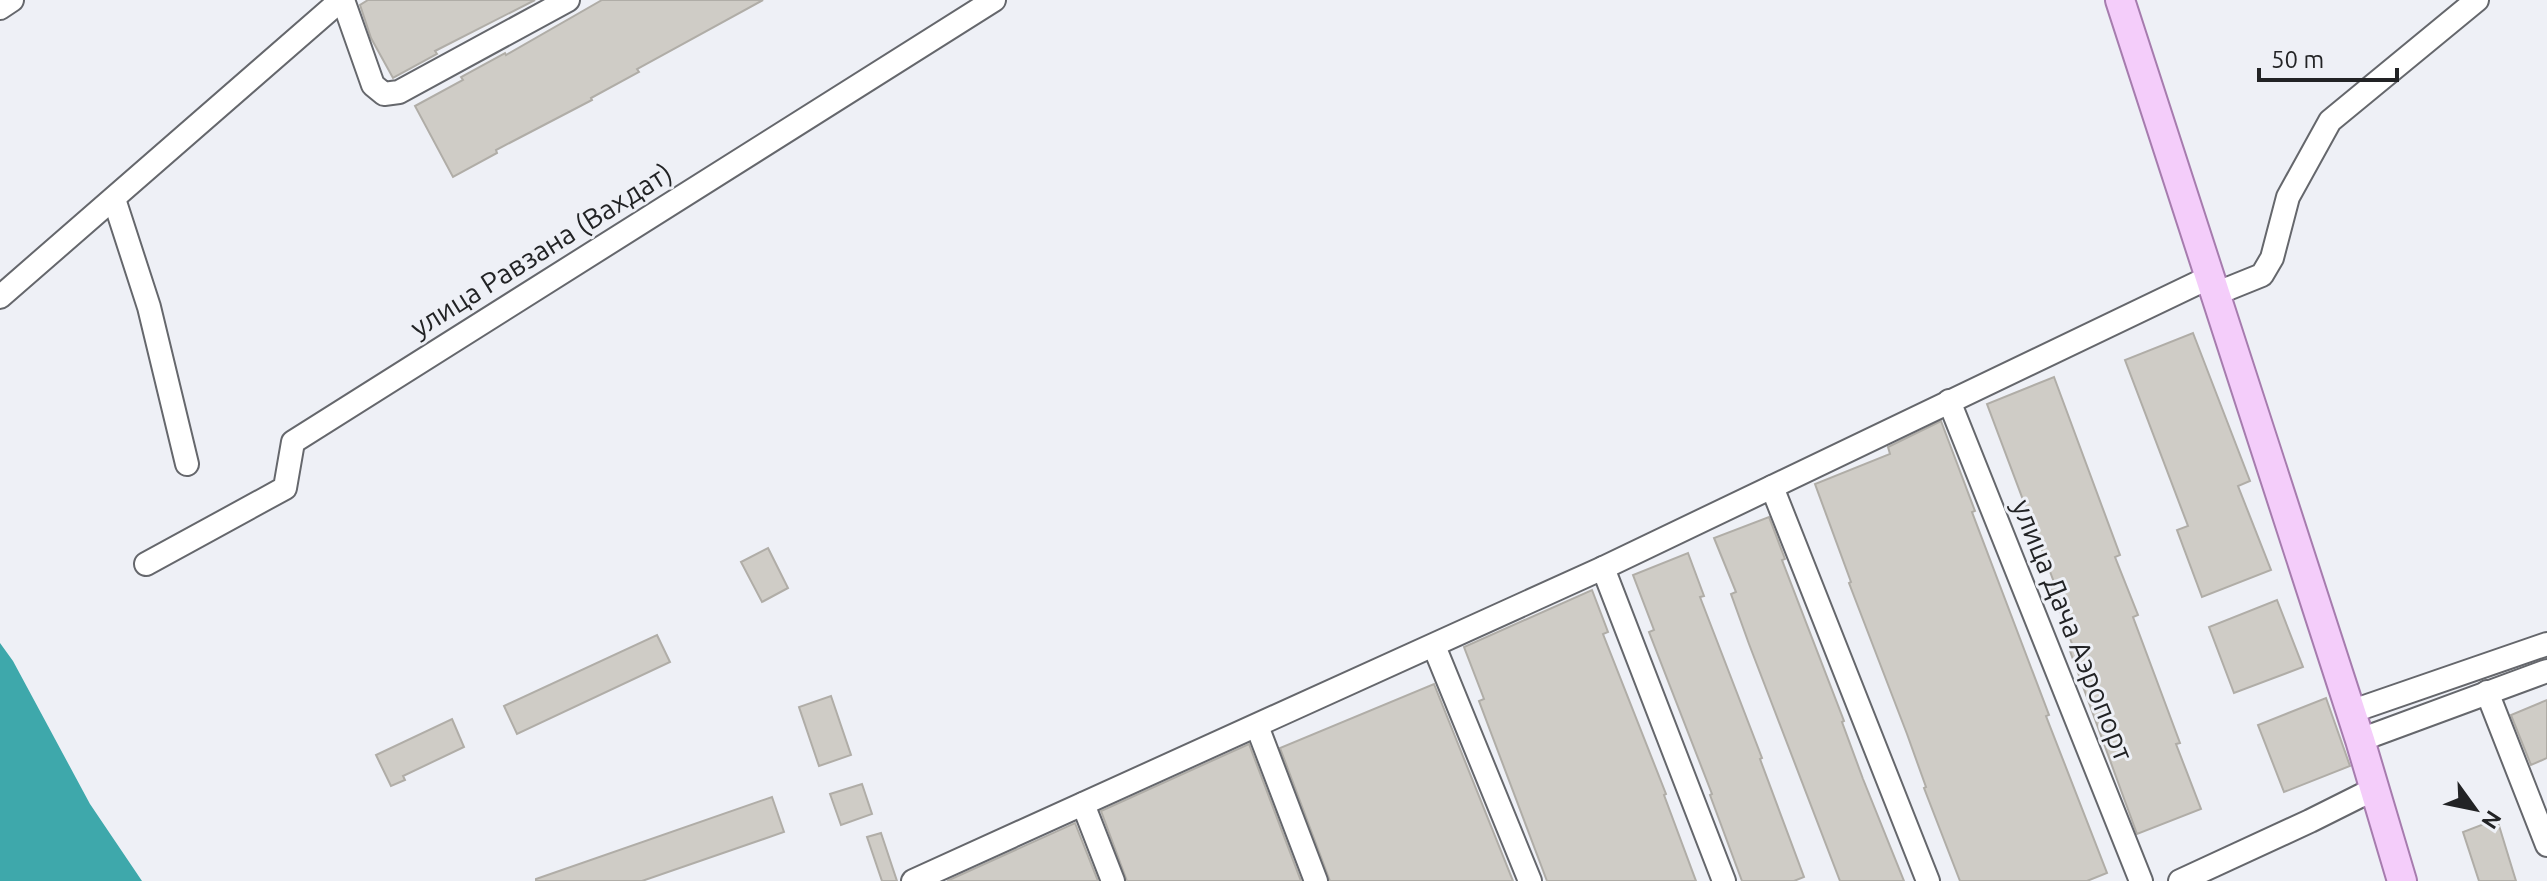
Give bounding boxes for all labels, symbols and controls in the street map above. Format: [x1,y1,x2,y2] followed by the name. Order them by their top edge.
[2259,32,2397,82] scale bar
[2271,46,2324,73] text: 50 m
[404,156,678,344] street label: улица Равзана (Вахдат)
[2007,495,2140,765] street label: улица Дача Аэропорт
[2435,769,2515,849] north arrow
[2477,806,2507,834] text: N

